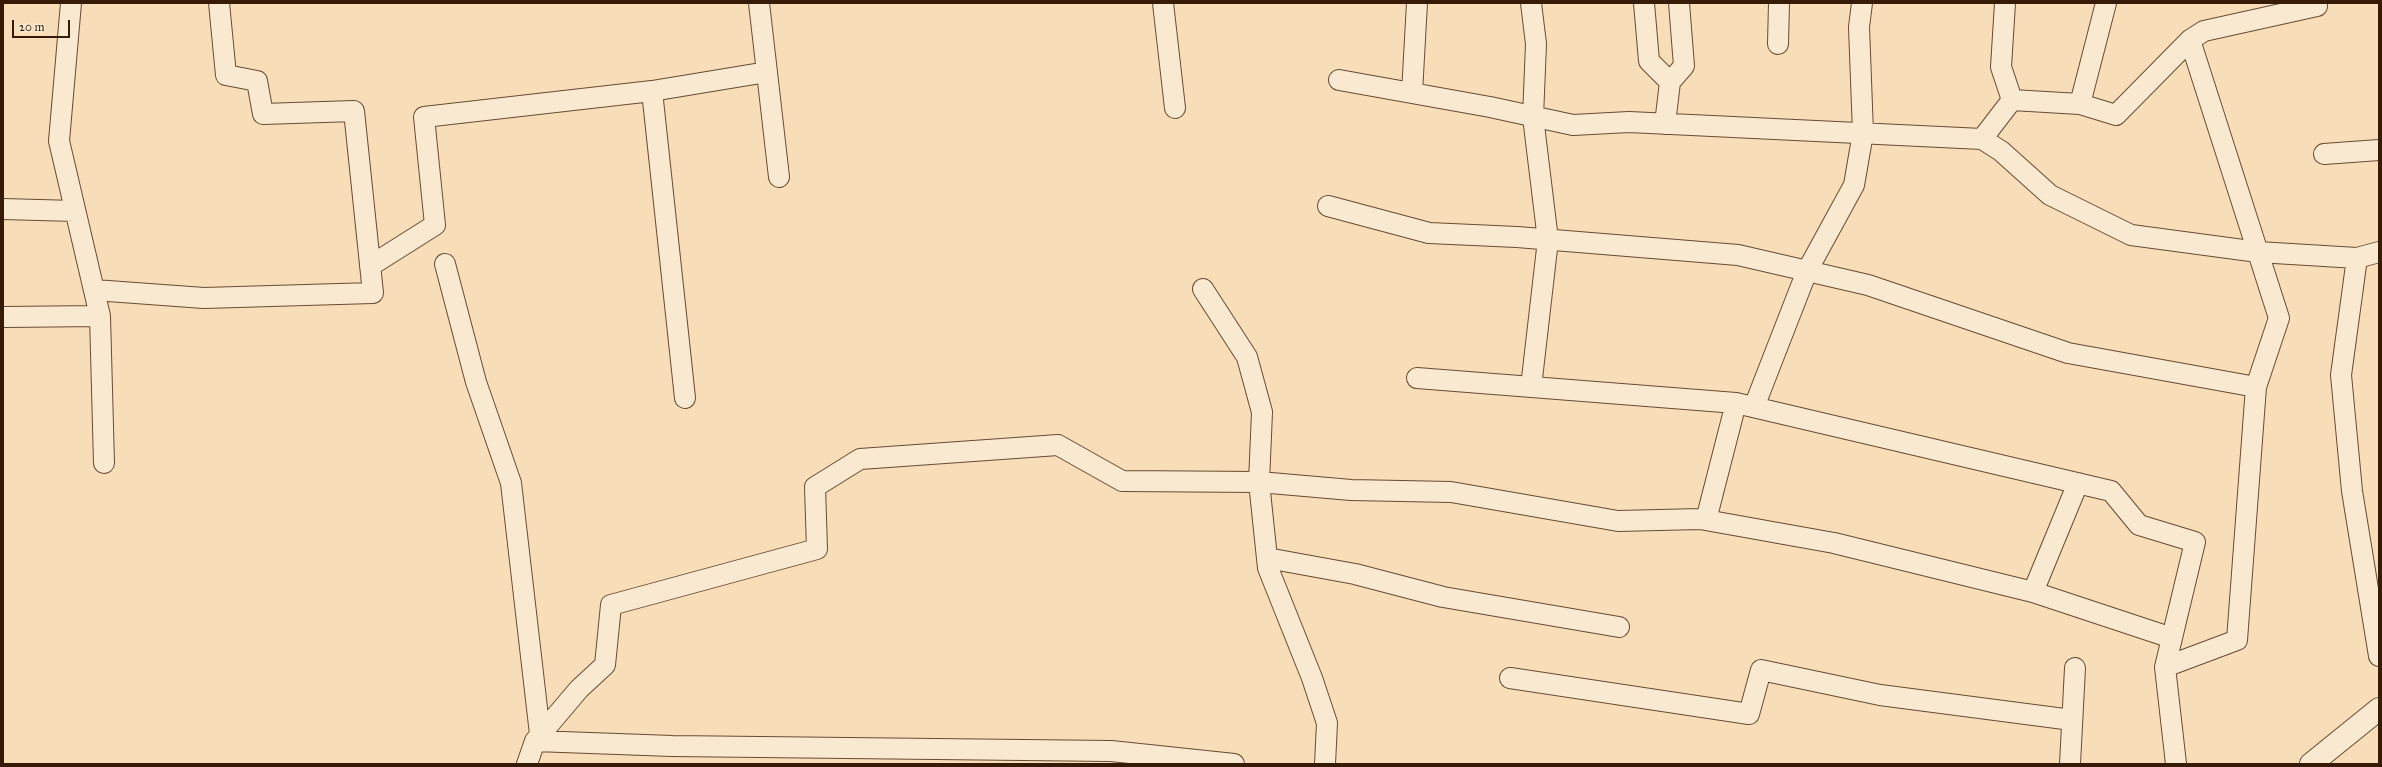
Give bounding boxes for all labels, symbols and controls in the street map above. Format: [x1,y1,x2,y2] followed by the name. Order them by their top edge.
[14,12,72,38] scale bar
[19,20,45,34] text: 20 m

